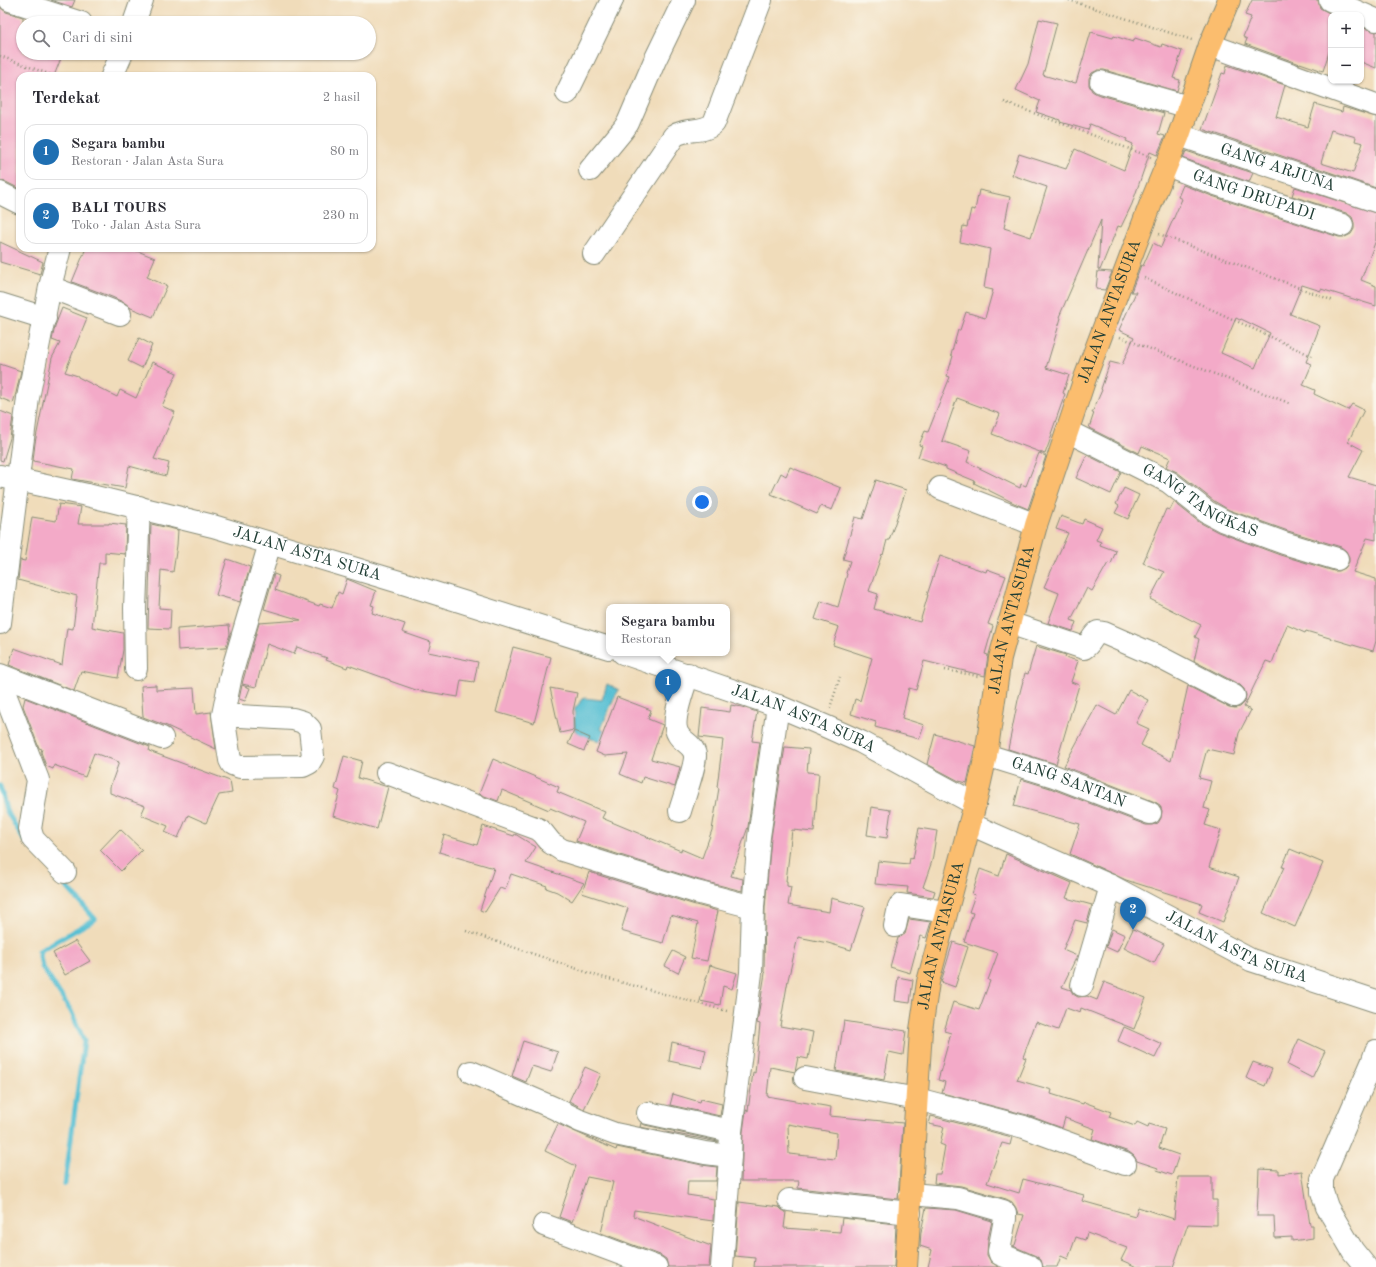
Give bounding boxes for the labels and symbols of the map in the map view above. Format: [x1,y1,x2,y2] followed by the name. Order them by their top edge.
[1218,141,1337,195] street label: GANG ARJUNA
[1190,168,1317,224] street label: GANG DRUPADI
[1076,238,1144,385] street label: JALAN ANTASURA
[1139,462,1260,541] street label: GANG TANGKAS
[692,492,712,512] your location
[231,524,383,584] street label: JALAN ASTA SURA
[987,544,1038,695] street label: JALAN ANTASURA
[655,669,681,702] pin: 1
[729,683,878,756] street label: JALAN ASTA SURA
[1009,755,1128,811] street label: GANG SANTAN
[916,860,967,1011] street label: JALAN ANTASURA
[1120,897,1146,930] pin: 2
[1163,908,1309,986] street label: JALAN ASTA SURA

